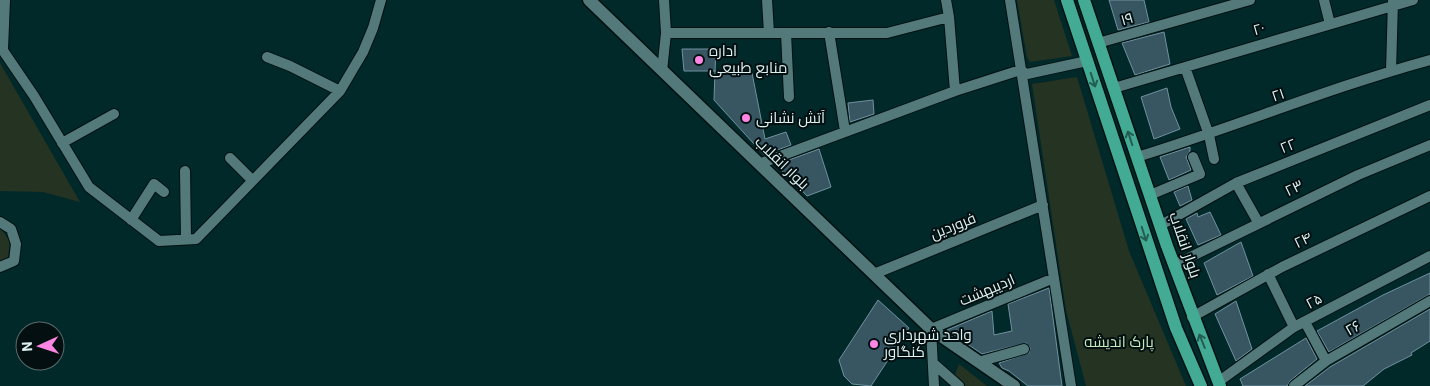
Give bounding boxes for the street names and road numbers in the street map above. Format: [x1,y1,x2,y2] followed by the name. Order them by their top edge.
[1119,9,1135,29] street label: ۱۹
[1251,19,1267,39] street label: ۲۰
[1269,84,1287,106] street label: ۲۱
[751,133,813,193] street label: بلوار انقلاب
[1277,135,1299,157] street label: ۲۲
[1282,176,1306,200] street label: ۲۳
[928,209,979,244] street label: فروردین
[1165,210,1205,280] street label: بلوار انقلاب
[1291,228,1315,252] street label: ۲۴
[956,270,1018,311] street label: اردیبهشت
[1303,289,1325,313] street label: ۲۵
[1342,316,1364,340] street label: ۲۶

